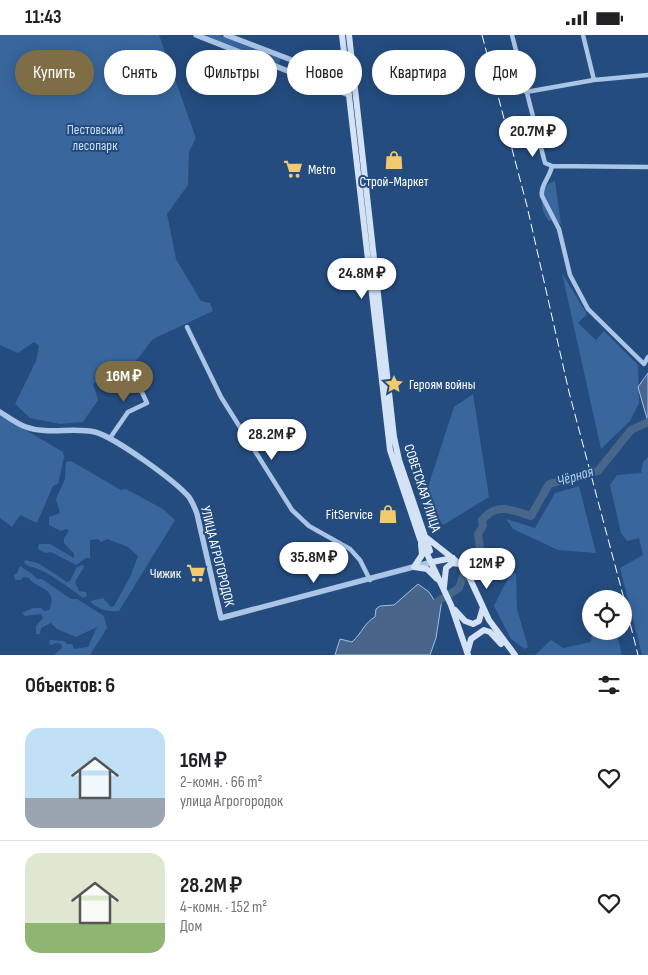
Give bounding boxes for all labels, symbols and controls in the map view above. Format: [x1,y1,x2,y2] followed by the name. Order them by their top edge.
[25,6,62,29] text: 11:43
[15,50,94,95] chip: Купить
[104,50,176,95] chip: Снять
[186,50,277,95] chip: Фильтры
[287,50,362,95] chip: Новое
[372,50,465,95] chip: Квартира
[475,50,536,95] chip: Дом
[487,115,579,158] pin: 20.7M ₽
[67,121,123,154] park label: Пестовский лесопарк
[510,122,556,141] text: 20.7M ₽
[383,149,405,171] shop icon: Строй-Маркет
[282,158,304,180] supermarket icon: Metro
[308,161,336,178] place label: Metro
[359,173,429,190] place label: Строй-Маркет
[316,257,408,300] pin: 24.8M ₽
[338,264,386,283] text: 24.8M ₽
[89,361,159,403] pin: 16M ₽
[106,367,142,386] text: 16M ₽
[383,373,405,395] place icon: Героям войны
[409,376,475,393] place label: Героям войны
[226,419,318,461] pin: 28.2M ₽
[248,425,296,444] text: 28.2M ₽
[400,442,445,535] street label: СОВЕТСКАЯ УЛИЦА
[555,462,596,491] water label: Чёрная
[377,503,399,525] shop icon: FitService
[197,504,238,609] street label: УЛИЦА АГРОГОРОДОК
[326,506,373,523] place label: FitService
[268,541,360,584] pin: 35.8M ₽
[452,547,522,590] pin: 12M ₽
[290,548,338,567] text: 35.8M ₽
[469,554,505,573] text: 12M ₽
[185,562,207,584] supermarket icon: Чижик
[150,565,182,582] place label: Чижик
[582,590,632,640] map controls
[582,590,632,640] button: locate
[595,671,623,699] icon: filters
[25,673,115,698] text: Объектов: 6
[65,748,125,808] icon: home
[180,748,227,773] text: 16M ₽
[595,764,623,792] icon: heart
[180,773,263,792] text: 2-комн. · 66 m²
[180,792,283,811] text: улица Агрогородок
[65,873,125,933] icon: home
[180,873,242,898] text: 28.2M ₽
[595,889,623,917] icon: heart
[180,898,267,917] text: 4-комн. · 152 m²
[180,917,202,936] text: Дом

